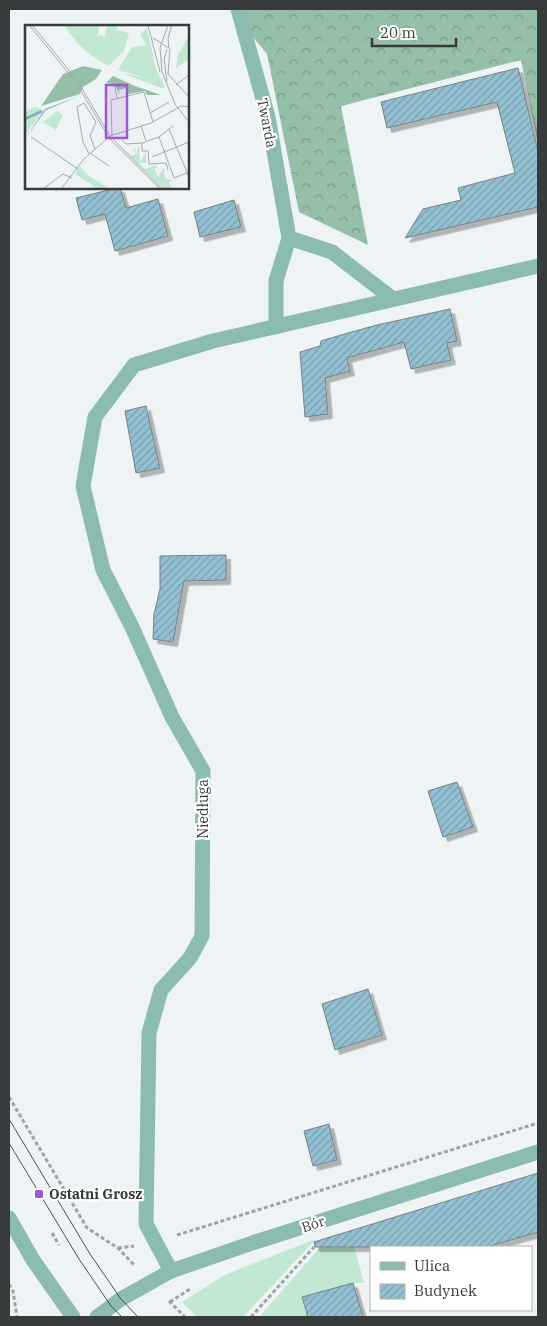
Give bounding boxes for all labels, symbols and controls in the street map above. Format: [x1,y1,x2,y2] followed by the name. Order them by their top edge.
[372,15,456,47] scale bar
[380,23,416,42] text: 20 m
[25,25,189,189] inset map
[253,97,281,150] street label: Twarda
[194,779,212,839] street label: Niedługa
[49,1185,142,1203] place label: Ostatni Grosz
[33,1188,45,1200] marker: Ostatni Grosz
[299,1212,328,1236] street label: Bór
[370,1246,532,1311] legend
[414,1256,450,1275] text: Ulica
[414,1281,477,1300] text: Budynek

